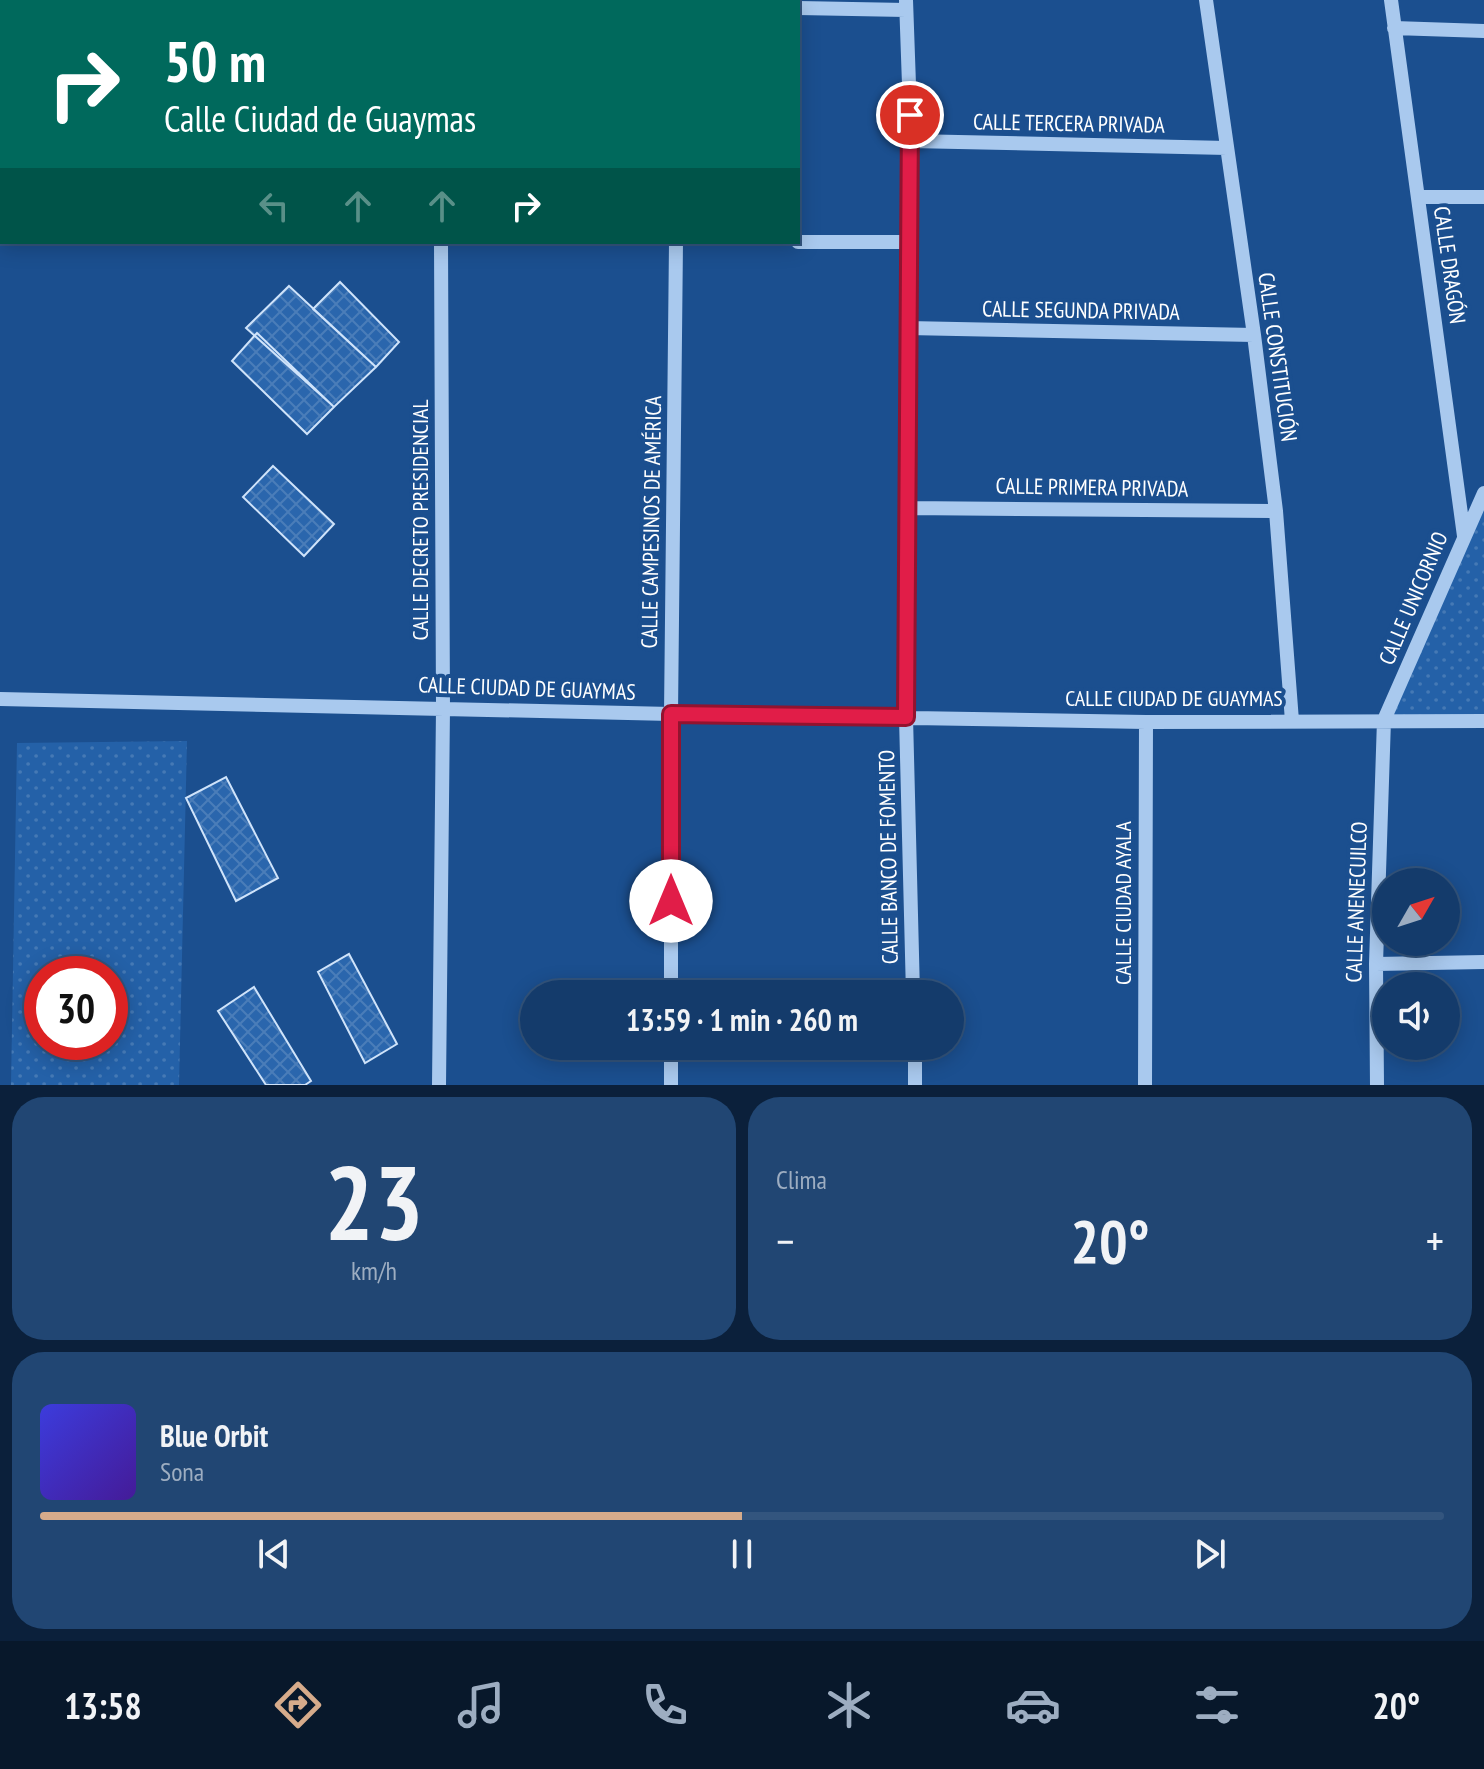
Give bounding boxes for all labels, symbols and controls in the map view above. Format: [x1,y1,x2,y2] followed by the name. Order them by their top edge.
[164,25,266,97] text: 50 m
[32,32,136,136] icon: right
[876,81,944,149] pin
[888,93,932,137] icon: arrive
[164,95,476,142] text: Calle Ciudad de Guaymas
[973,107,1166,139] street label: CALLE TERCERA PRIVADA
[252,184,296,228] icon: left
[336,184,380,228] icon: ahead
[420,184,464,228] icon: ahead
[504,184,548,228] icon: right
[1428,204,1472,326] street label: CALLE DRAGÓN
[1252,271,1304,443] street label: CALLE CONSTITUCIÓN
[982,294,1181,326] street label: CALLE SEGUNDA PRIVADA
[635,395,667,649] street label: CALLE CAMPESINOS DE AMÉRICA
[406,399,434,641] street label: CALLE DECRETO PRESIDENCIAL
[995,471,1189,503] street label: CALLE PRIMERA PRIVADA
[1372,527,1454,669] street label: CALLE UNICORNIO
[418,670,636,706] street label: CALLE CIUDAD DE GUAYMAS
[1065,684,1283,712] street label: CALLE CIUDAD DE GUAYMAS
[872,750,904,964] street label: CALLE BANCO DE FOMENTO
[1109,820,1137,985] street label: CALLE CIUDAD AYALA
[1339,821,1373,983] street label: CALLE ANENECUILCO
[629,859,713,943] position arrow
[1372,868,1460,956] north arrow
[1372,868,1460,1060] map controls
[24,956,128,1060] speed limit sign: 30
[1372,972,1460,1060] button: sound
[626,1000,858,1039] text: 13:59 · 1 min · 260 m
[324,1134,424,1269] text: 23
[776,1163,827,1196] text: Clima
[1070,1202,1150,1280] text: 20°
[776,1212,794,1269] text: −
[1426,1212,1444,1269] text: +
[351,1254,397,1287] text: km/h
[160,1416,268,1455] text: Blue Orbit
[160,1455,204,1488] text: Sona
[252,1532,296,1576] icon: previous
[720,1532,764,1576] icon: pause
[1188,1532,1232,1576] icon: next
[270,1677,326,1733] icon: directions
[453,1677,509,1733] icon: music
[637,1677,693,1733] icon: phone
[821,1677,877,1733] icon: climate
[1005,1677,1061,1733] icon: car
[1189,1677,1245,1733] icon: filters
[64,1682,142,1729] text: 13:58
[1372,1682,1420,1729] text: 20°

